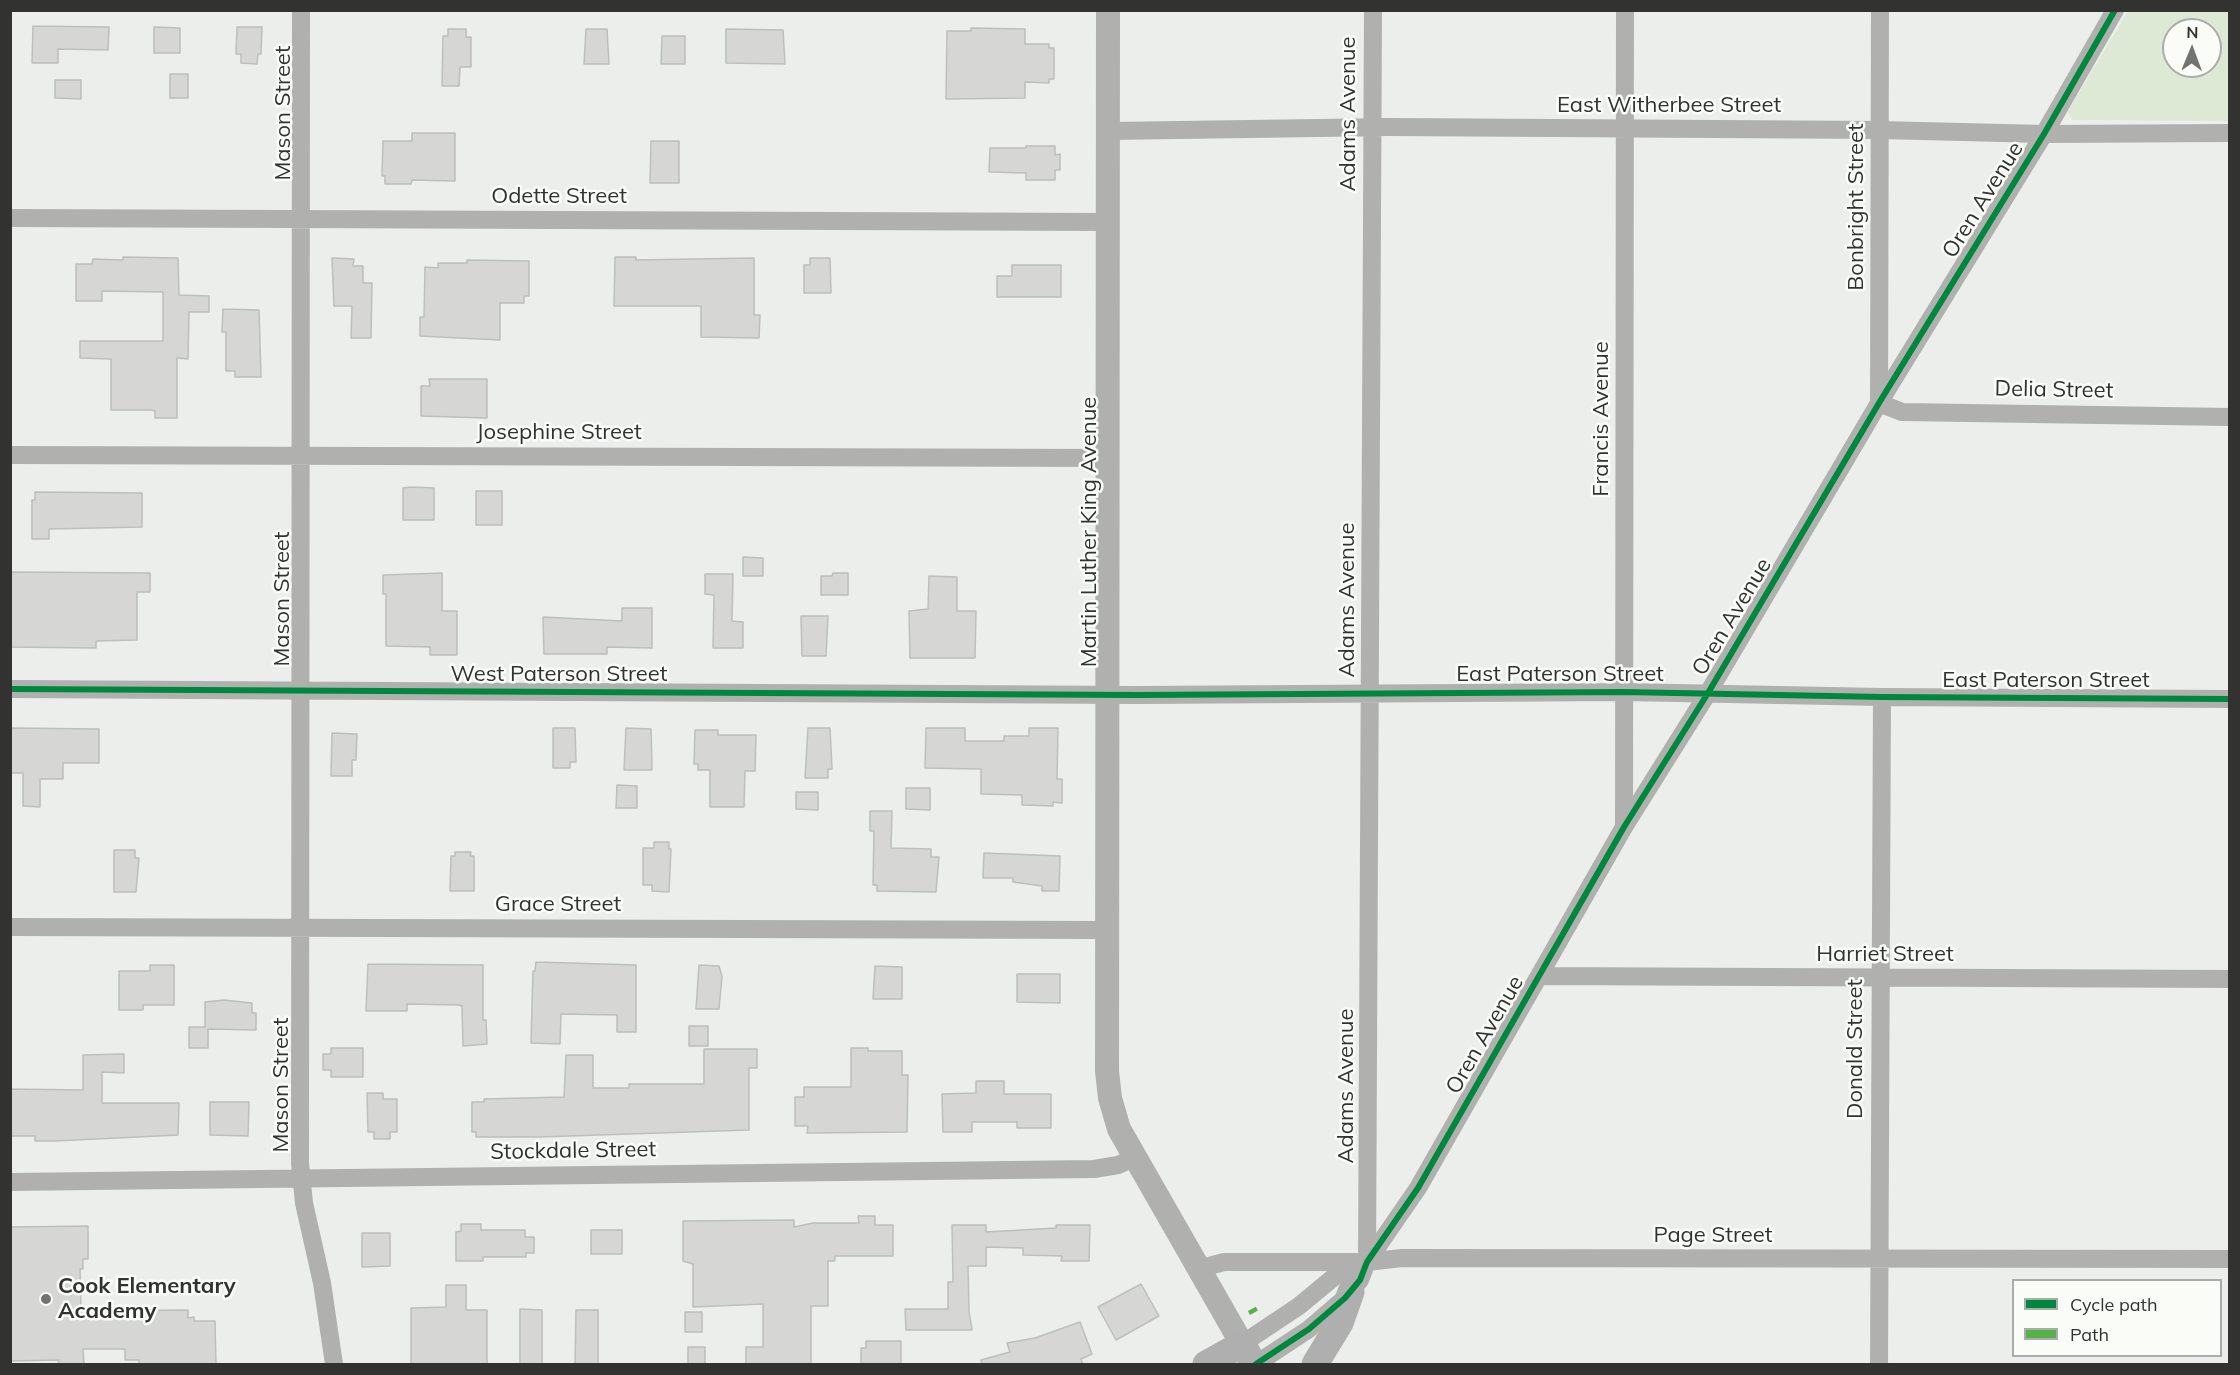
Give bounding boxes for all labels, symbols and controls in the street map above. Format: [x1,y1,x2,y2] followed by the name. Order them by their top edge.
[2162,18,2222,78] north arrow
[2186,22,2198,42] text: N
[1335,36,1361,192] street label: Adams Avenue
[270,45,296,181] street label: Mason Street
[1557,92,1781,118] street label: East Witherbee Street
[1843,123,1869,291] street label: Bonbright Street
[1937,137,2029,263] street label: Oren Avenue
[491,183,627,209] street label: Odette Street
[1588,341,1614,497] street label: Francis Avenue
[1994,376,2114,404] street label: Delia Street
[1076,397,1102,667] street label: Martin Luther King Avenue
[476,419,642,445] street label: Josephine Street
[1334,522,1360,678] street label: Adams Avenue
[269,531,295,667] street label: Mason Street
[1687,554,1777,680] street label: Oren Avenue
[451,661,667,687] street label: West Paterson Street
[1456,661,1664,687] street label: East Paterson Street
[1942,667,2150,693] street label: East Paterson Street
[495,891,621,917] street label: Grace Street
[1816,941,1954,967] street label: Harriet Street
[1441,971,1529,1099] street label: Oren Avenue
[1842,979,1868,1119] street label: Donald Street
[1333,1008,1359,1164] street label: Adams Avenue
[268,1017,294,1153] street label: Mason Street
[490,1136,656,1166] street label: Stockdale Street
[1654,1222,1772,1248] street label: Page Street
[58,1273,236,1324] place label: Cook Elementary Academy
[2012,1279,2222,1357] legend
[39,1292,53,1306] marker: Cook Elementary Academy
[2070,1293,2157,1316] text: Cycle path
[2070,1323,2109,1346] text: Path

